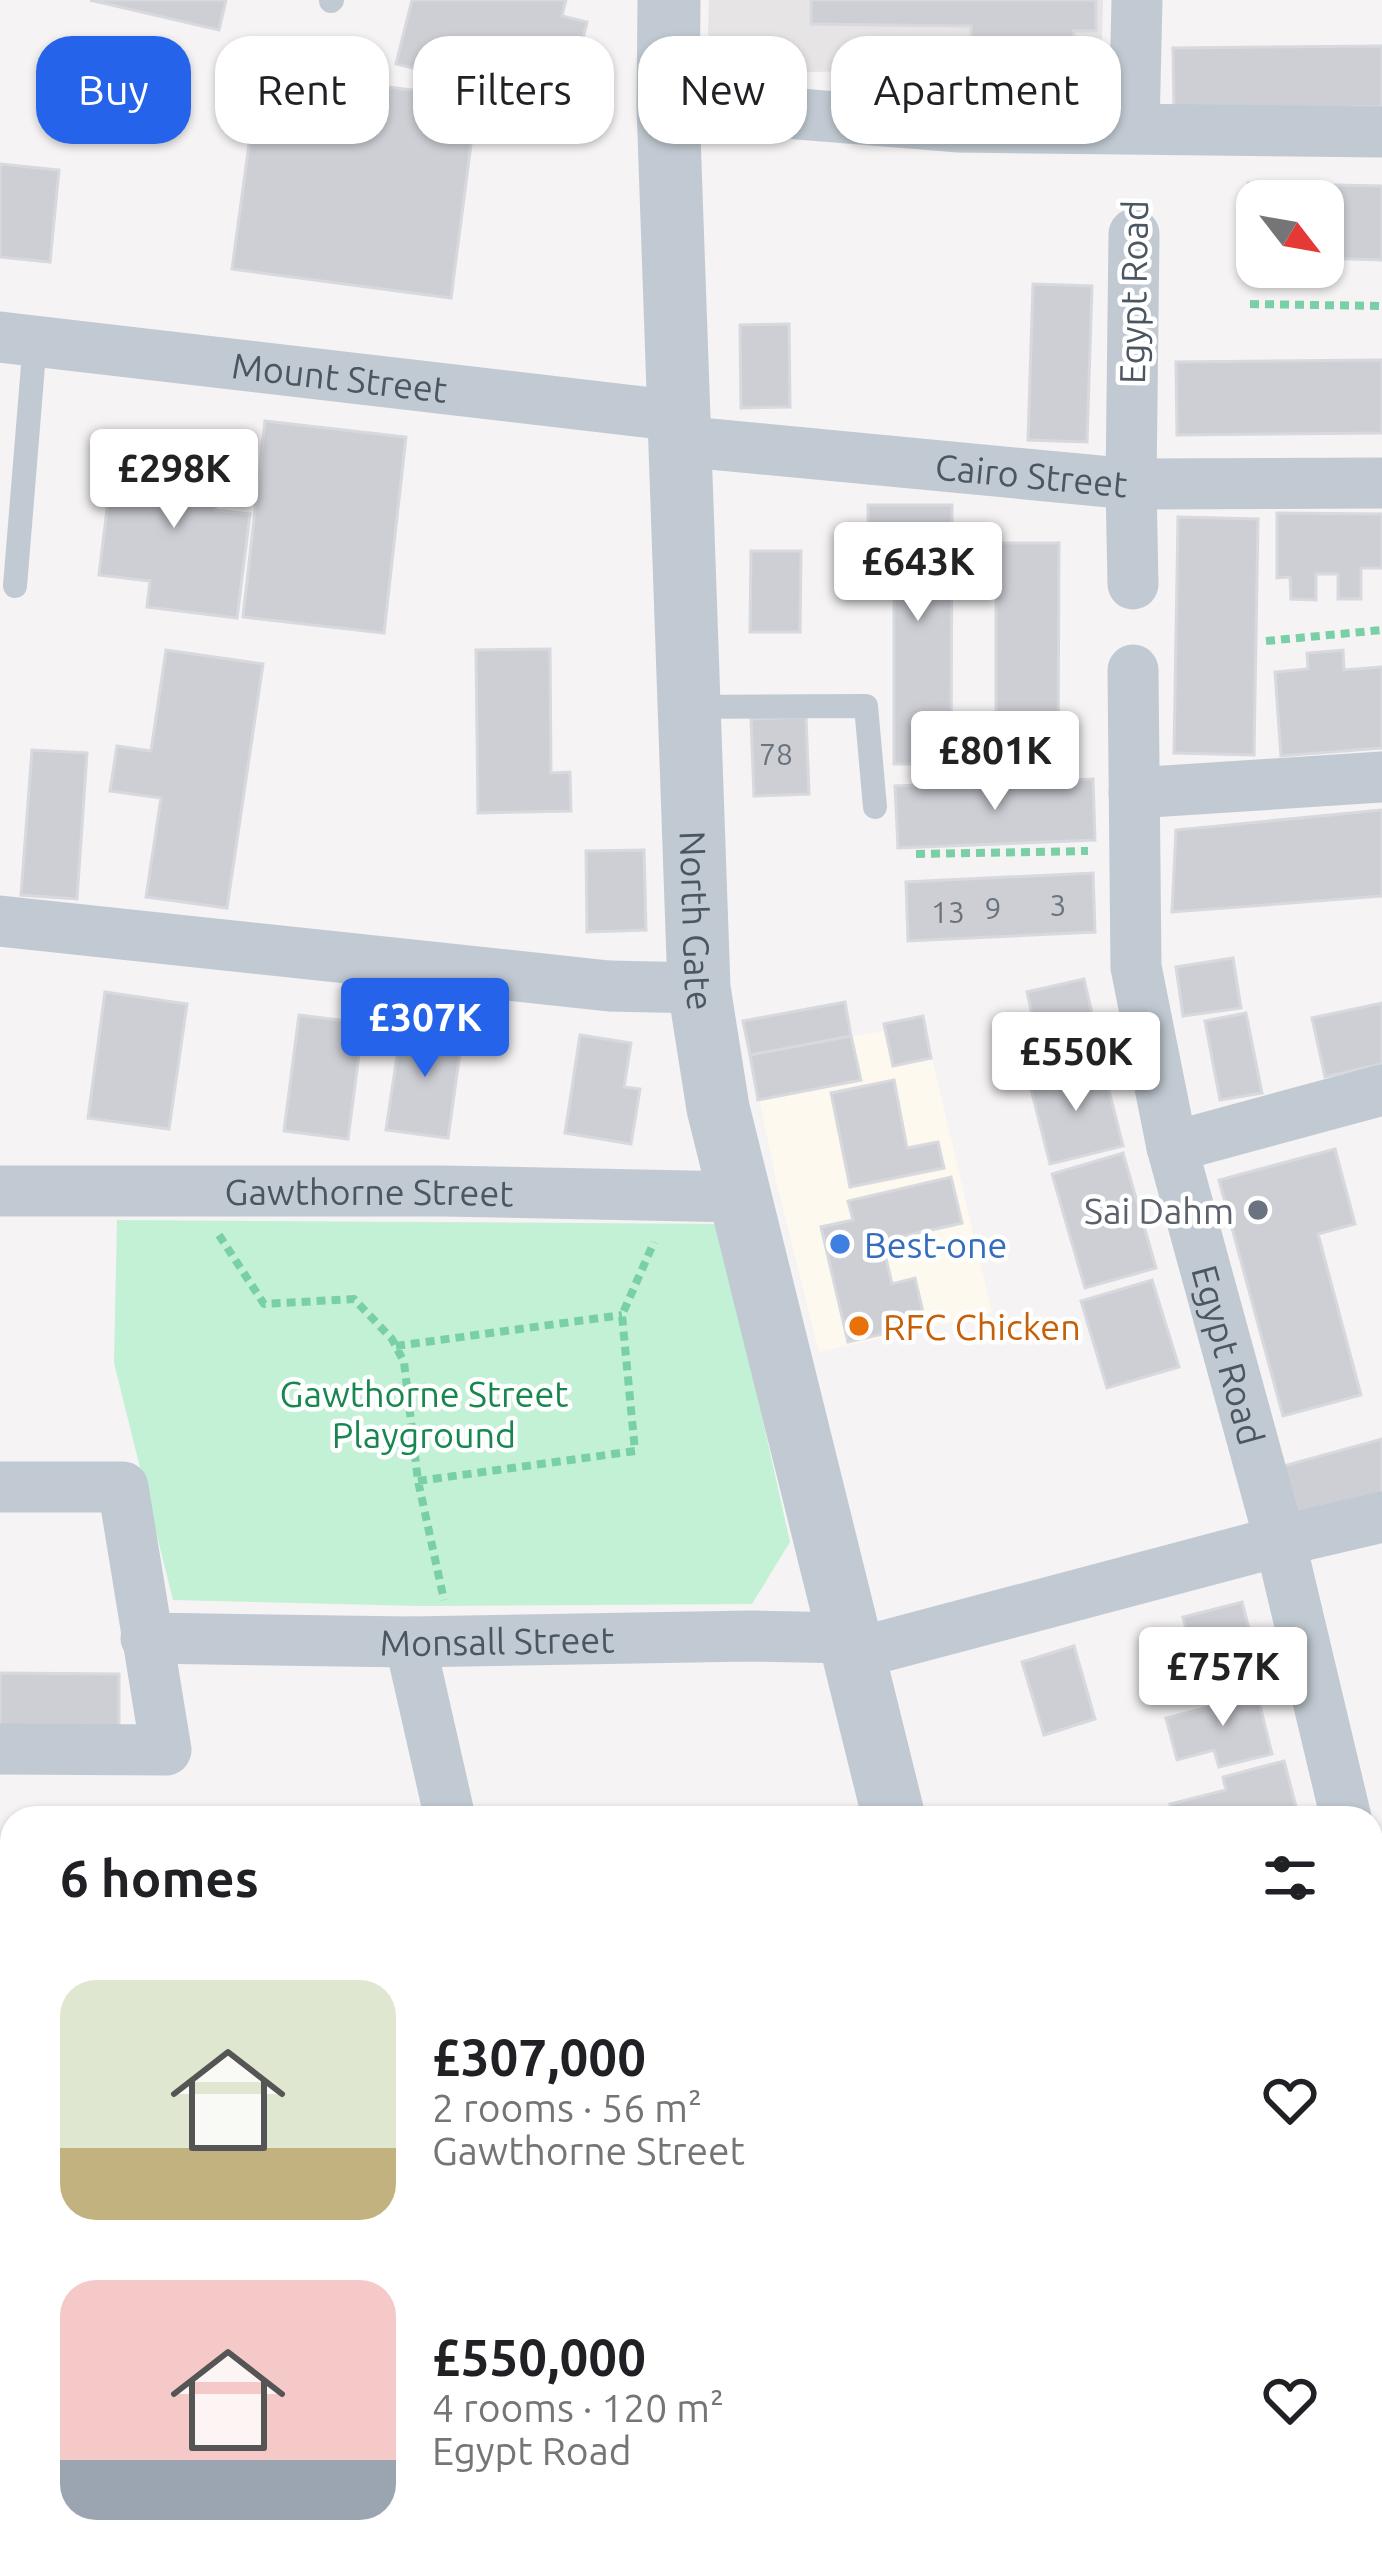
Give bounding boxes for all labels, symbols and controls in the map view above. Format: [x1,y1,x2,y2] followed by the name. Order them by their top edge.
[36,36,191,144] chip: Buy
[215,36,389,144] chip: Rent
[413,36,614,144] chip: Filters
[638,36,807,144] chip: New
[831,36,1121,144] chip: Apartment
[1236,180,1344,288] north arrow
[1236,180,1344,288] map controls
[1111,200,1155,384] street label: Egypt Road
[230,344,450,409] street label: Mount Street
[90,429,258,531] pin: £298K
[933,445,1129,504] street label: Cairo Street
[117,446,231,489] text: £298K
[834,522,1002,624] pin: £643K
[861,539,975,582] text: £643K
[911,711,1079,813] pin: £801K
[938,728,1052,771] text: £801K
[759,737,793,771] house number: 78
[673,830,723,1013] street label: North Gate
[1050,888,1066,922] house number: 3
[985,891,1001,925] house number: 9
[931,895,965,929] house number: 13
[341,978,509,1080] pin: £307K
[368,995,482,1038] text: £307K
[992,1012,1160,1114] pin: £550K
[1019,1029,1133,1072] text: £550K
[225,1171,514,1213] street label: Gawthorne Street
[1084,1190,1234,1231] place label: Sai Dahm
[1245,1197,1271,1223] marker: Sai Dahm
[864,1224,1008,1265] place label: Best-one
[827,1231,853,1257] marker: Best-one
[1185,1260,1273,1449] street label: Egypt Road
[883,1306,1081,1347] place label: RFC Chicken
[846,1313,872,1339] marker: RFC Chicken
[280,1373,568,1455] park label: Gawthorne Street Playground
[379,1618,615,1663] street label: Monsall Street
[1139,1627,1307,1729] pin: £757K
[1166,1644,1280,1687] text: £757K
[1257,1845,1323,1911] icon: filters
[60,1849,259,1907] text: 6 homes
[156,2028,300,2172] icon: home
[432,2028,646,2086] text: £307,000
[1257,2067,1323,2133] icon: heart
[432,2086,702,2129] text: 2 rooms · 56 m²
[432,2129,745,2172] text: Gawthorne Street
[156,2328,300,2472] icon: home
[432,2328,646,2386] text: £550,000
[1257,2367,1323,2433] icon: heart
[432,2386,724,2429] text: 4 rooms · 120 m²
[432,2429,632,2472] text: Egypt Road

